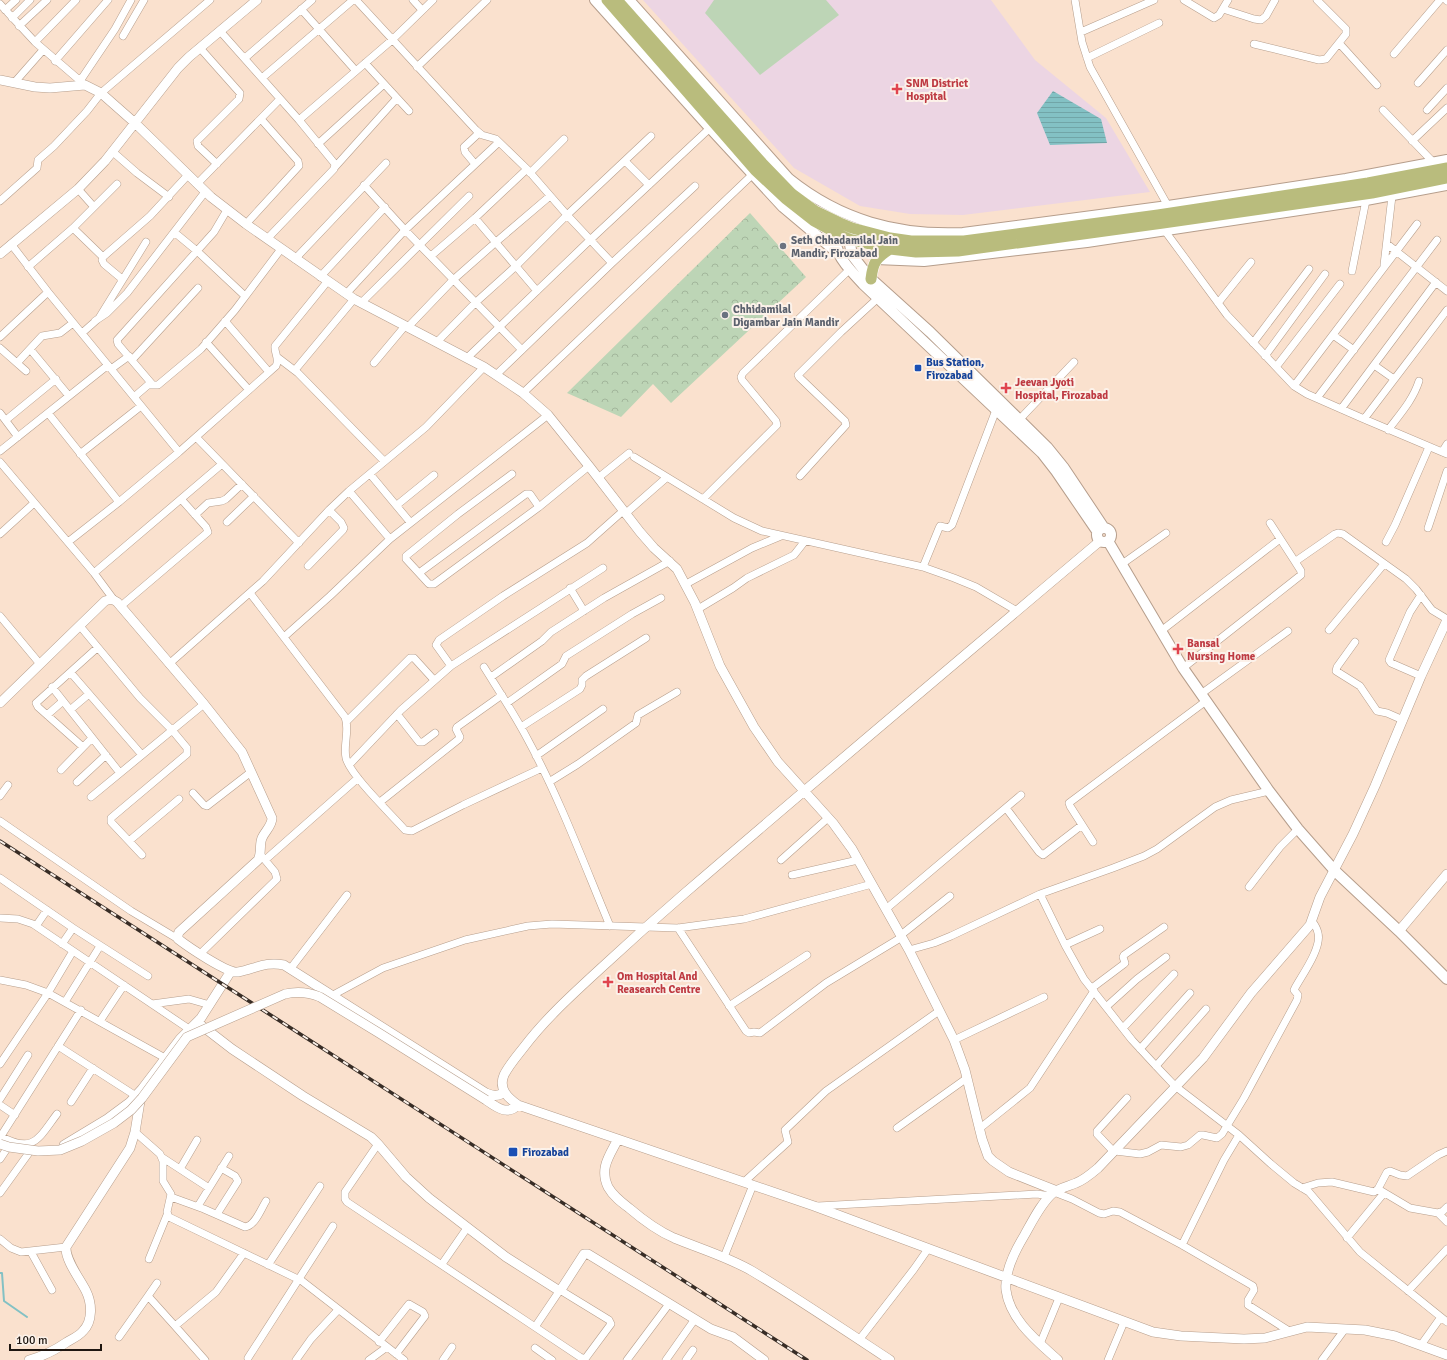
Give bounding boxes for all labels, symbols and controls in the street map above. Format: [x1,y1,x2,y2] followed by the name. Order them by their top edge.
[906,77,968,103] place label: SNM District Hospital
[891,83,903,95] marker: SNM District Hospital
[791,234,898,260] place label: Seth Chhadamilal Jain Mandir, Firozabad
[778,241,788,251] marker: Seth Chhadamilal Jain Mandir, Firozabad
[733,303,840,329] place label: Chhidamilal Digambar Jain Mandir
[720,310,730,320] marker: Chhidamilal Digambar Jain Mandir
[926,356,984,382] place label: Bus Station, Firozabad
[913,363,923,373] marker: Bus Station, Firozabad
[1015,376,1108,402] place label: Jeevan Jyoti Hospital, Firozabad
[1000,382,1012,394] marker: Jeevan Jyoti Hospital, Firozabad
[1187,637,1256,663] place label: Bansal Nursing Home
[1172,643,1184,655] marker: Bansal Nursing Home
[617,970,701,996] place label: Om Hospital And Reasearch Centre
[602,976,614,988] marker: Om Hospital And Reasearch Centre
[507,1146,519,1158] marker: Firozabad
[522,1146,569,1159] place label: Firozabad
[10,1326,101,1352] scale bar
[16,1333,48,1348] text: 100 m

